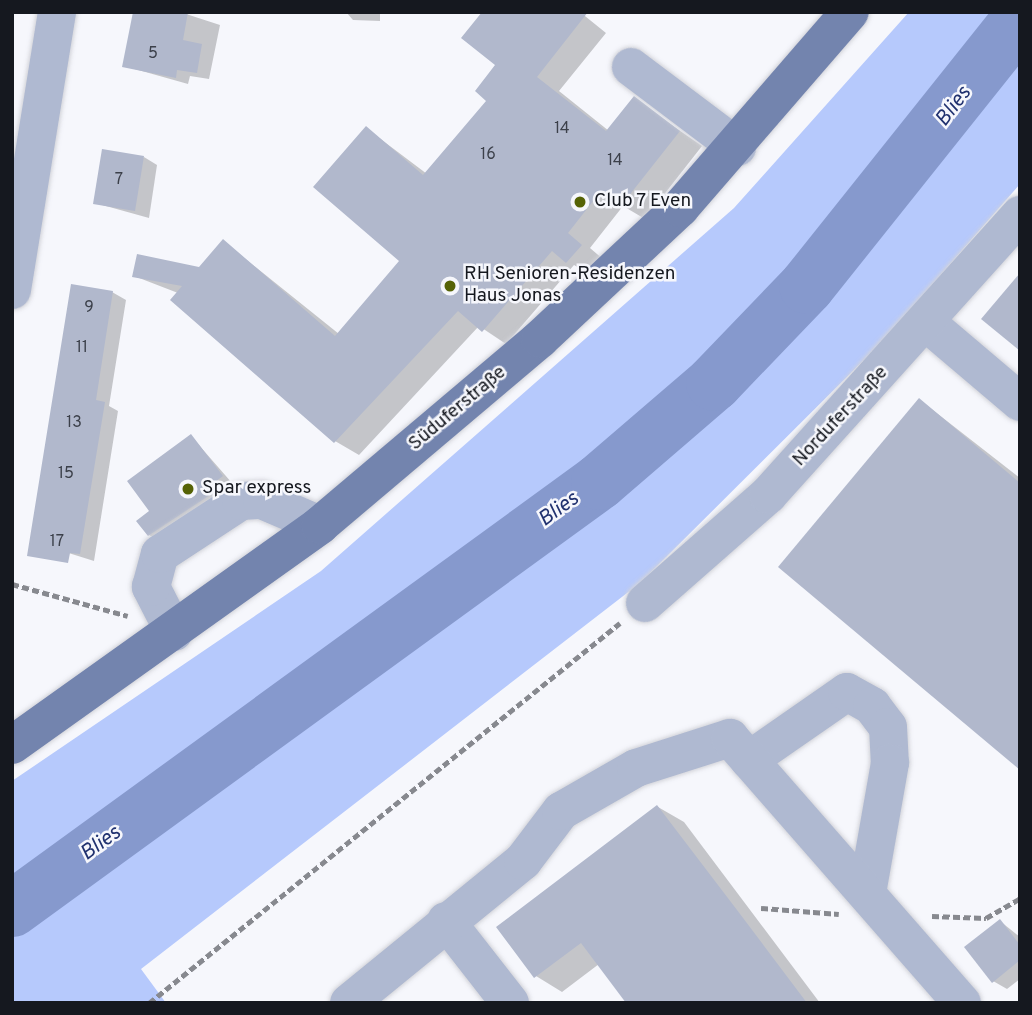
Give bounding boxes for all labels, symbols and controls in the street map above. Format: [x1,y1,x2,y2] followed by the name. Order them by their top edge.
[148,44,158,64] house number: 5
[931,82,977,132] water label: Blies
[554,119,570,139] house number: 14
[480,145,496,165] house number: 16
[607,151,623,171] house number: 14
[115,170,123,190] house number: 7
[594,191,693,213] place label: Club 7 Even
[572,194,588,210] marker: Club 7 Even
[464,264,676,308] place label: RH Senioren-Residenzen Haus Jonas
[442,278,458,294] marker: RH Senioren-Residenzen Haus Jonas
[84,298,94,318] house number: 9
[76,338,88,358] house number: 11
[405,362,511,456] street label: Süduferstraße
[789,362,893,472] street label: Norduferstraße
[66,413,82,433] house number: 13
[58,464,74,484] house number: 15
[202,478,311,500] place label: Spar express
[180,481,196,497] marker: Spar express
[534,487,584,533] water label: Blies
[50,532,64,552] house number: 17
[76,821,126,867] water label: Blies

